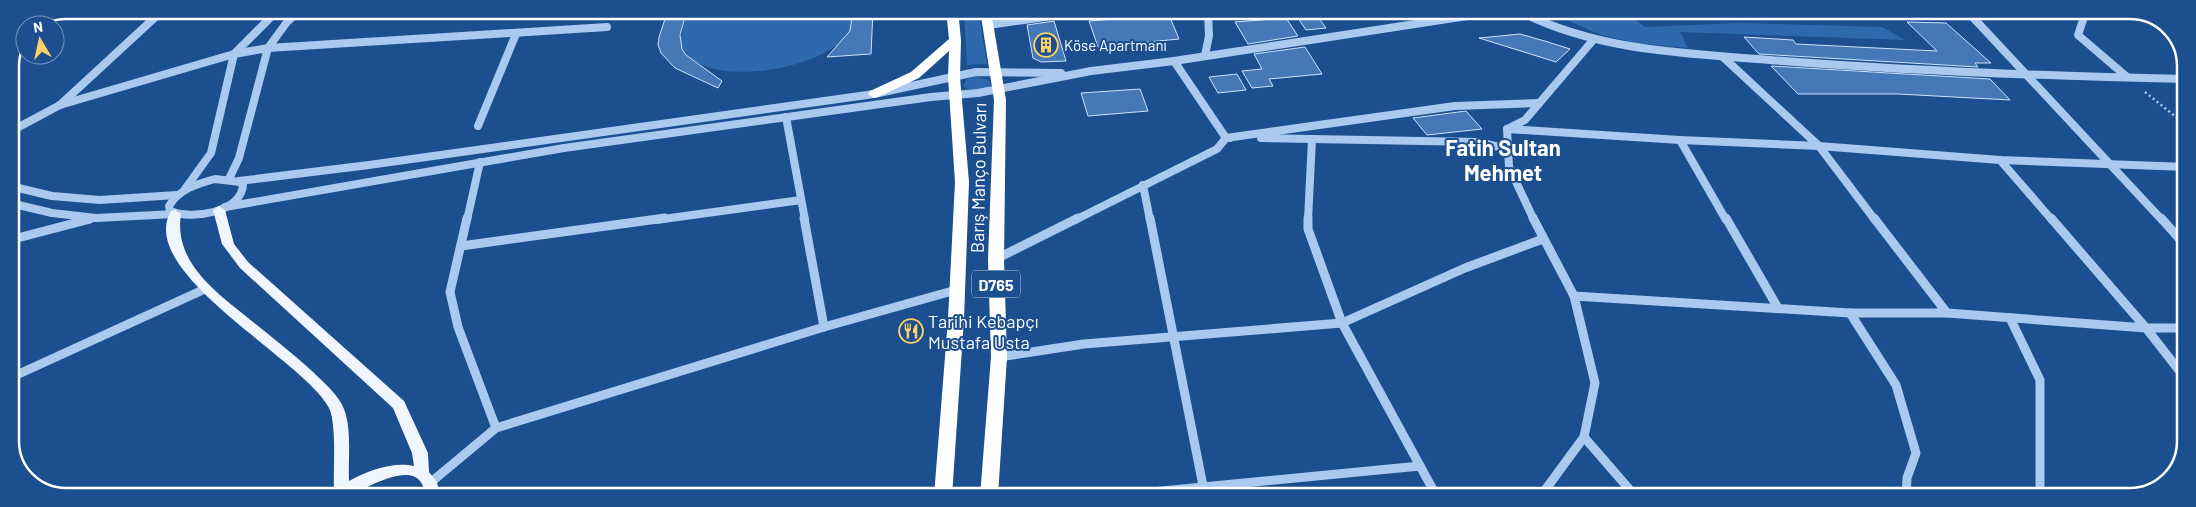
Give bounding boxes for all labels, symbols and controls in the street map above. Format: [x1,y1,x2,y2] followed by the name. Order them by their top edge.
[15,15,65,65] north arrow
[32,18,44,36] text: N
[1033,32,1059,58] building icon: Köse Apartmanı
[1064,36,1167,54] place label: Köse Apartmanı
[966,103,990,253] street label: Barış Manço Bulvarı
[1445,134,1561,185] district label: Fatih Sultan Mehmet
[972,270,1020,298] road number: D765
[928,310,1039,353] place label: Tarihi Kebapçı Mustafa Usta
[898,318,924,344] restaurant icon: Tarihi Kebapçı Mustafa Usta

